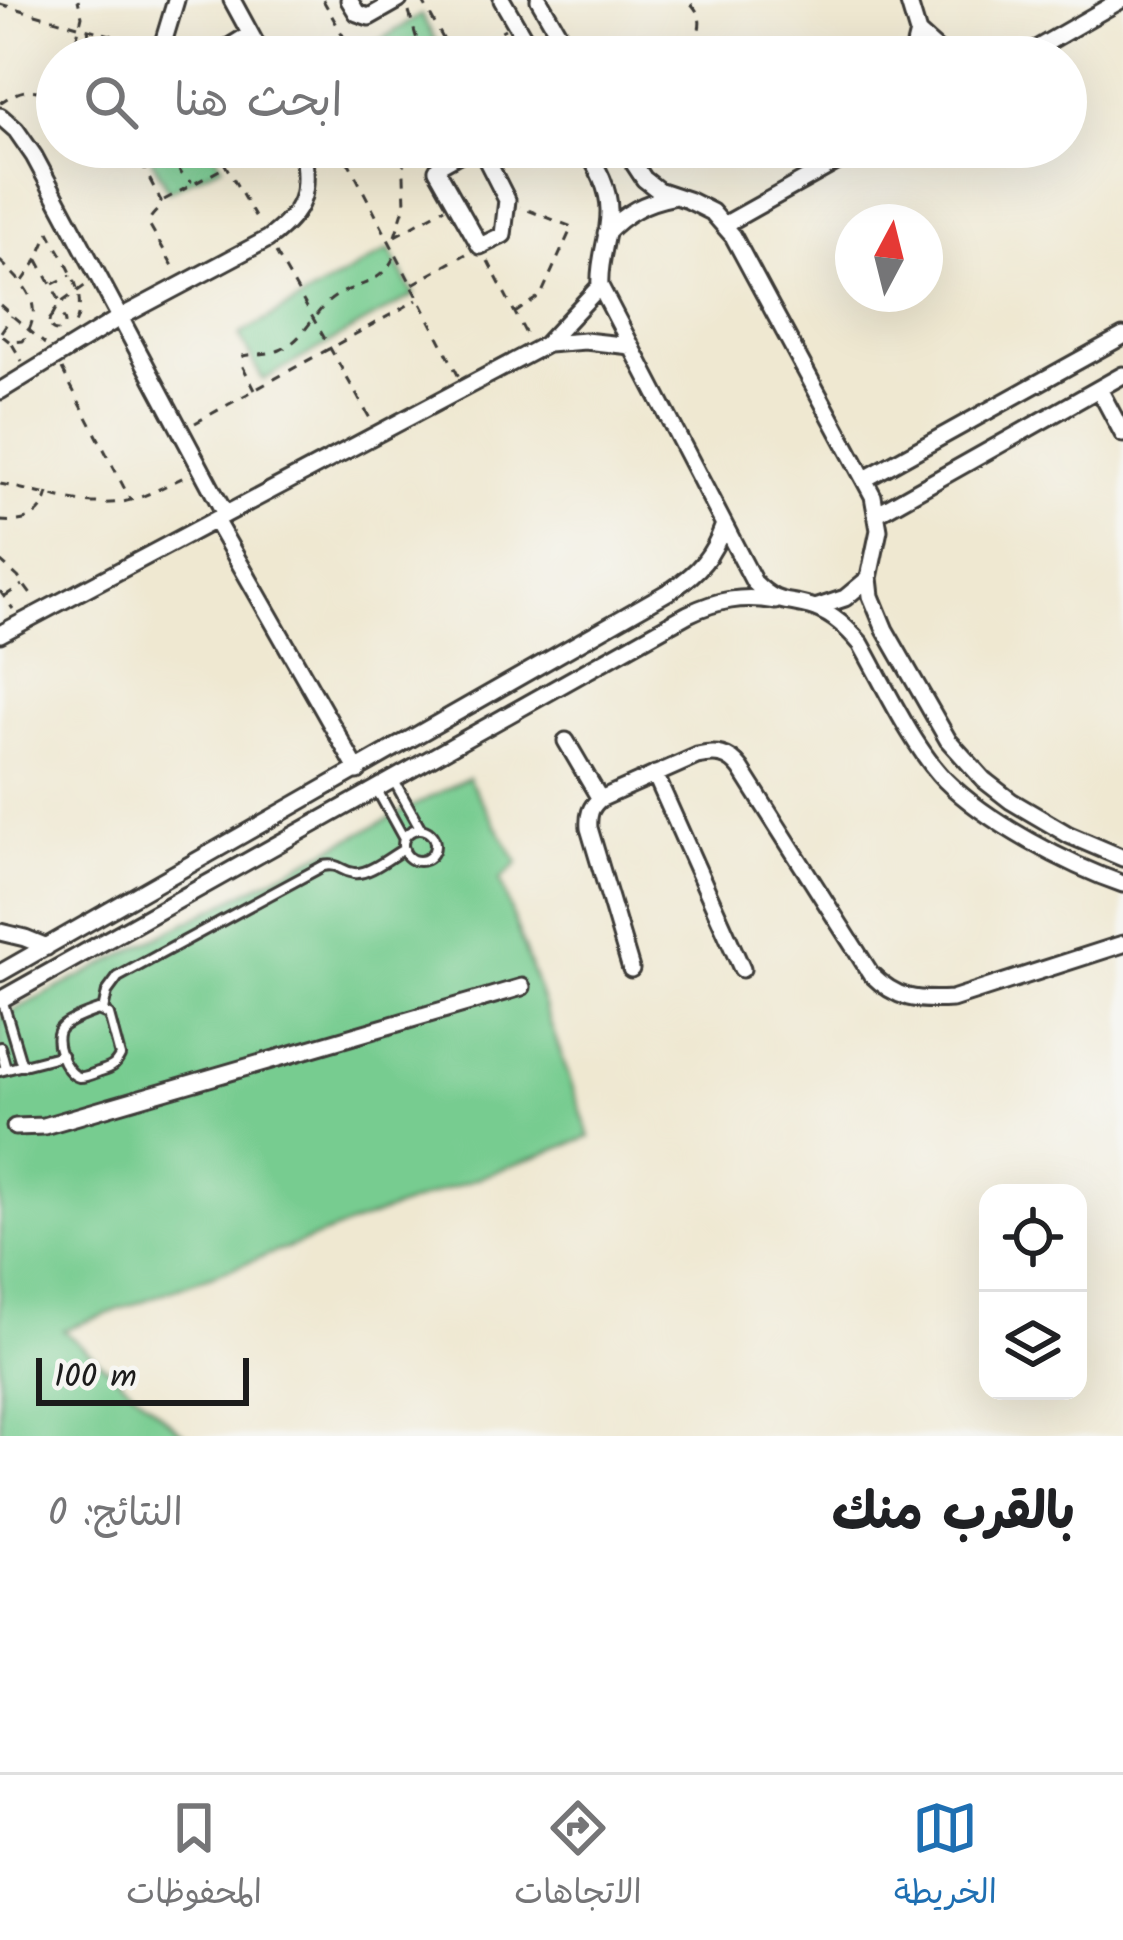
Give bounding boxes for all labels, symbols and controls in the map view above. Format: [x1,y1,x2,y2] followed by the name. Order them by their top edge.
[36,36,1087,168] search box
[174,67,342,139] text: ابحث هنا
[78,69,144,135] icon: search
[835,204,943,312] north arrow
[979,1184,1087,1400] map controls
[979,1184,1087,1292] button: locate
[979,1292,1087,1400] button: layers
[36,1352,249,1405] scale bar
[54,1352,137,1405] text: 100 m
[832,1474,1075,1555] text: بالقرب منك
[48,1484,183,1546] text: النتائج: 0
[126,1795,262,1921] tab: المحفوظات
[514,1795,642,1921] tab: الاتجاهات
[894,1795,997,1921] tab: الخريطة

